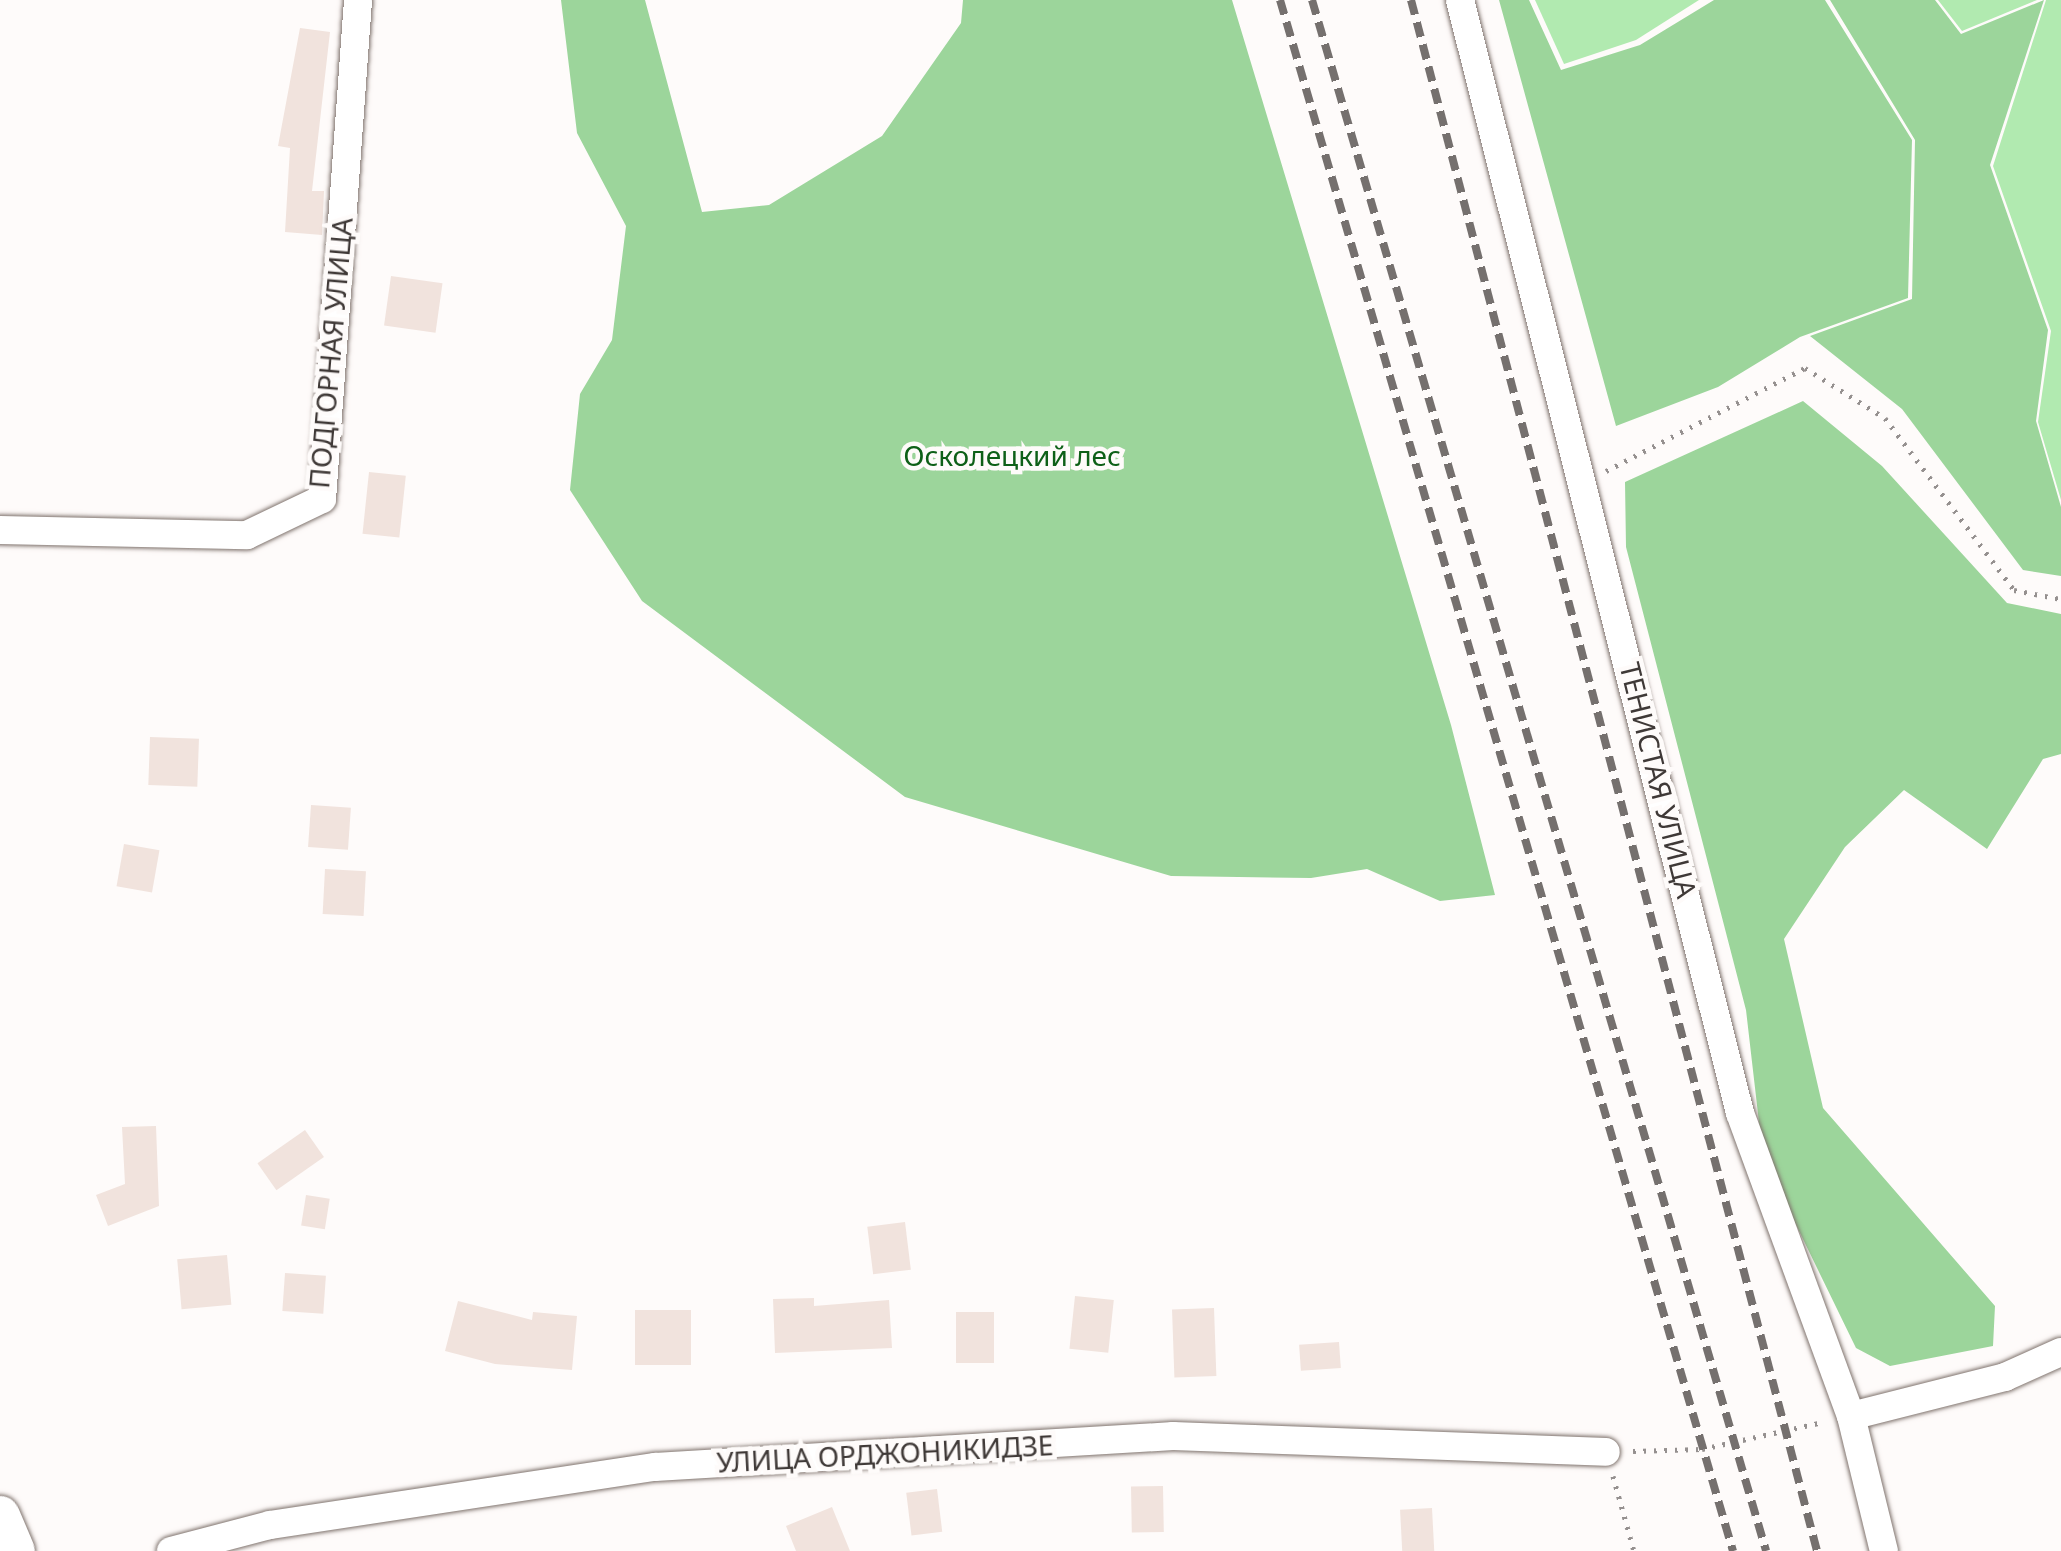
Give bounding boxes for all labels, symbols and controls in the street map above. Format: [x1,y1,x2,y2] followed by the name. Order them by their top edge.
[301,216,359,490] street label: ПОДГОРНАЯ УЛИЦА
[903,438,1121,472] park label: Осколецкий лес
[1613,659,1705,901] street label: ТЕНИСТАЯ УЛИЦА
[716,1427,1054,1479] street label: УЛИЦА ОРДЖОНИКИДЗЕ

